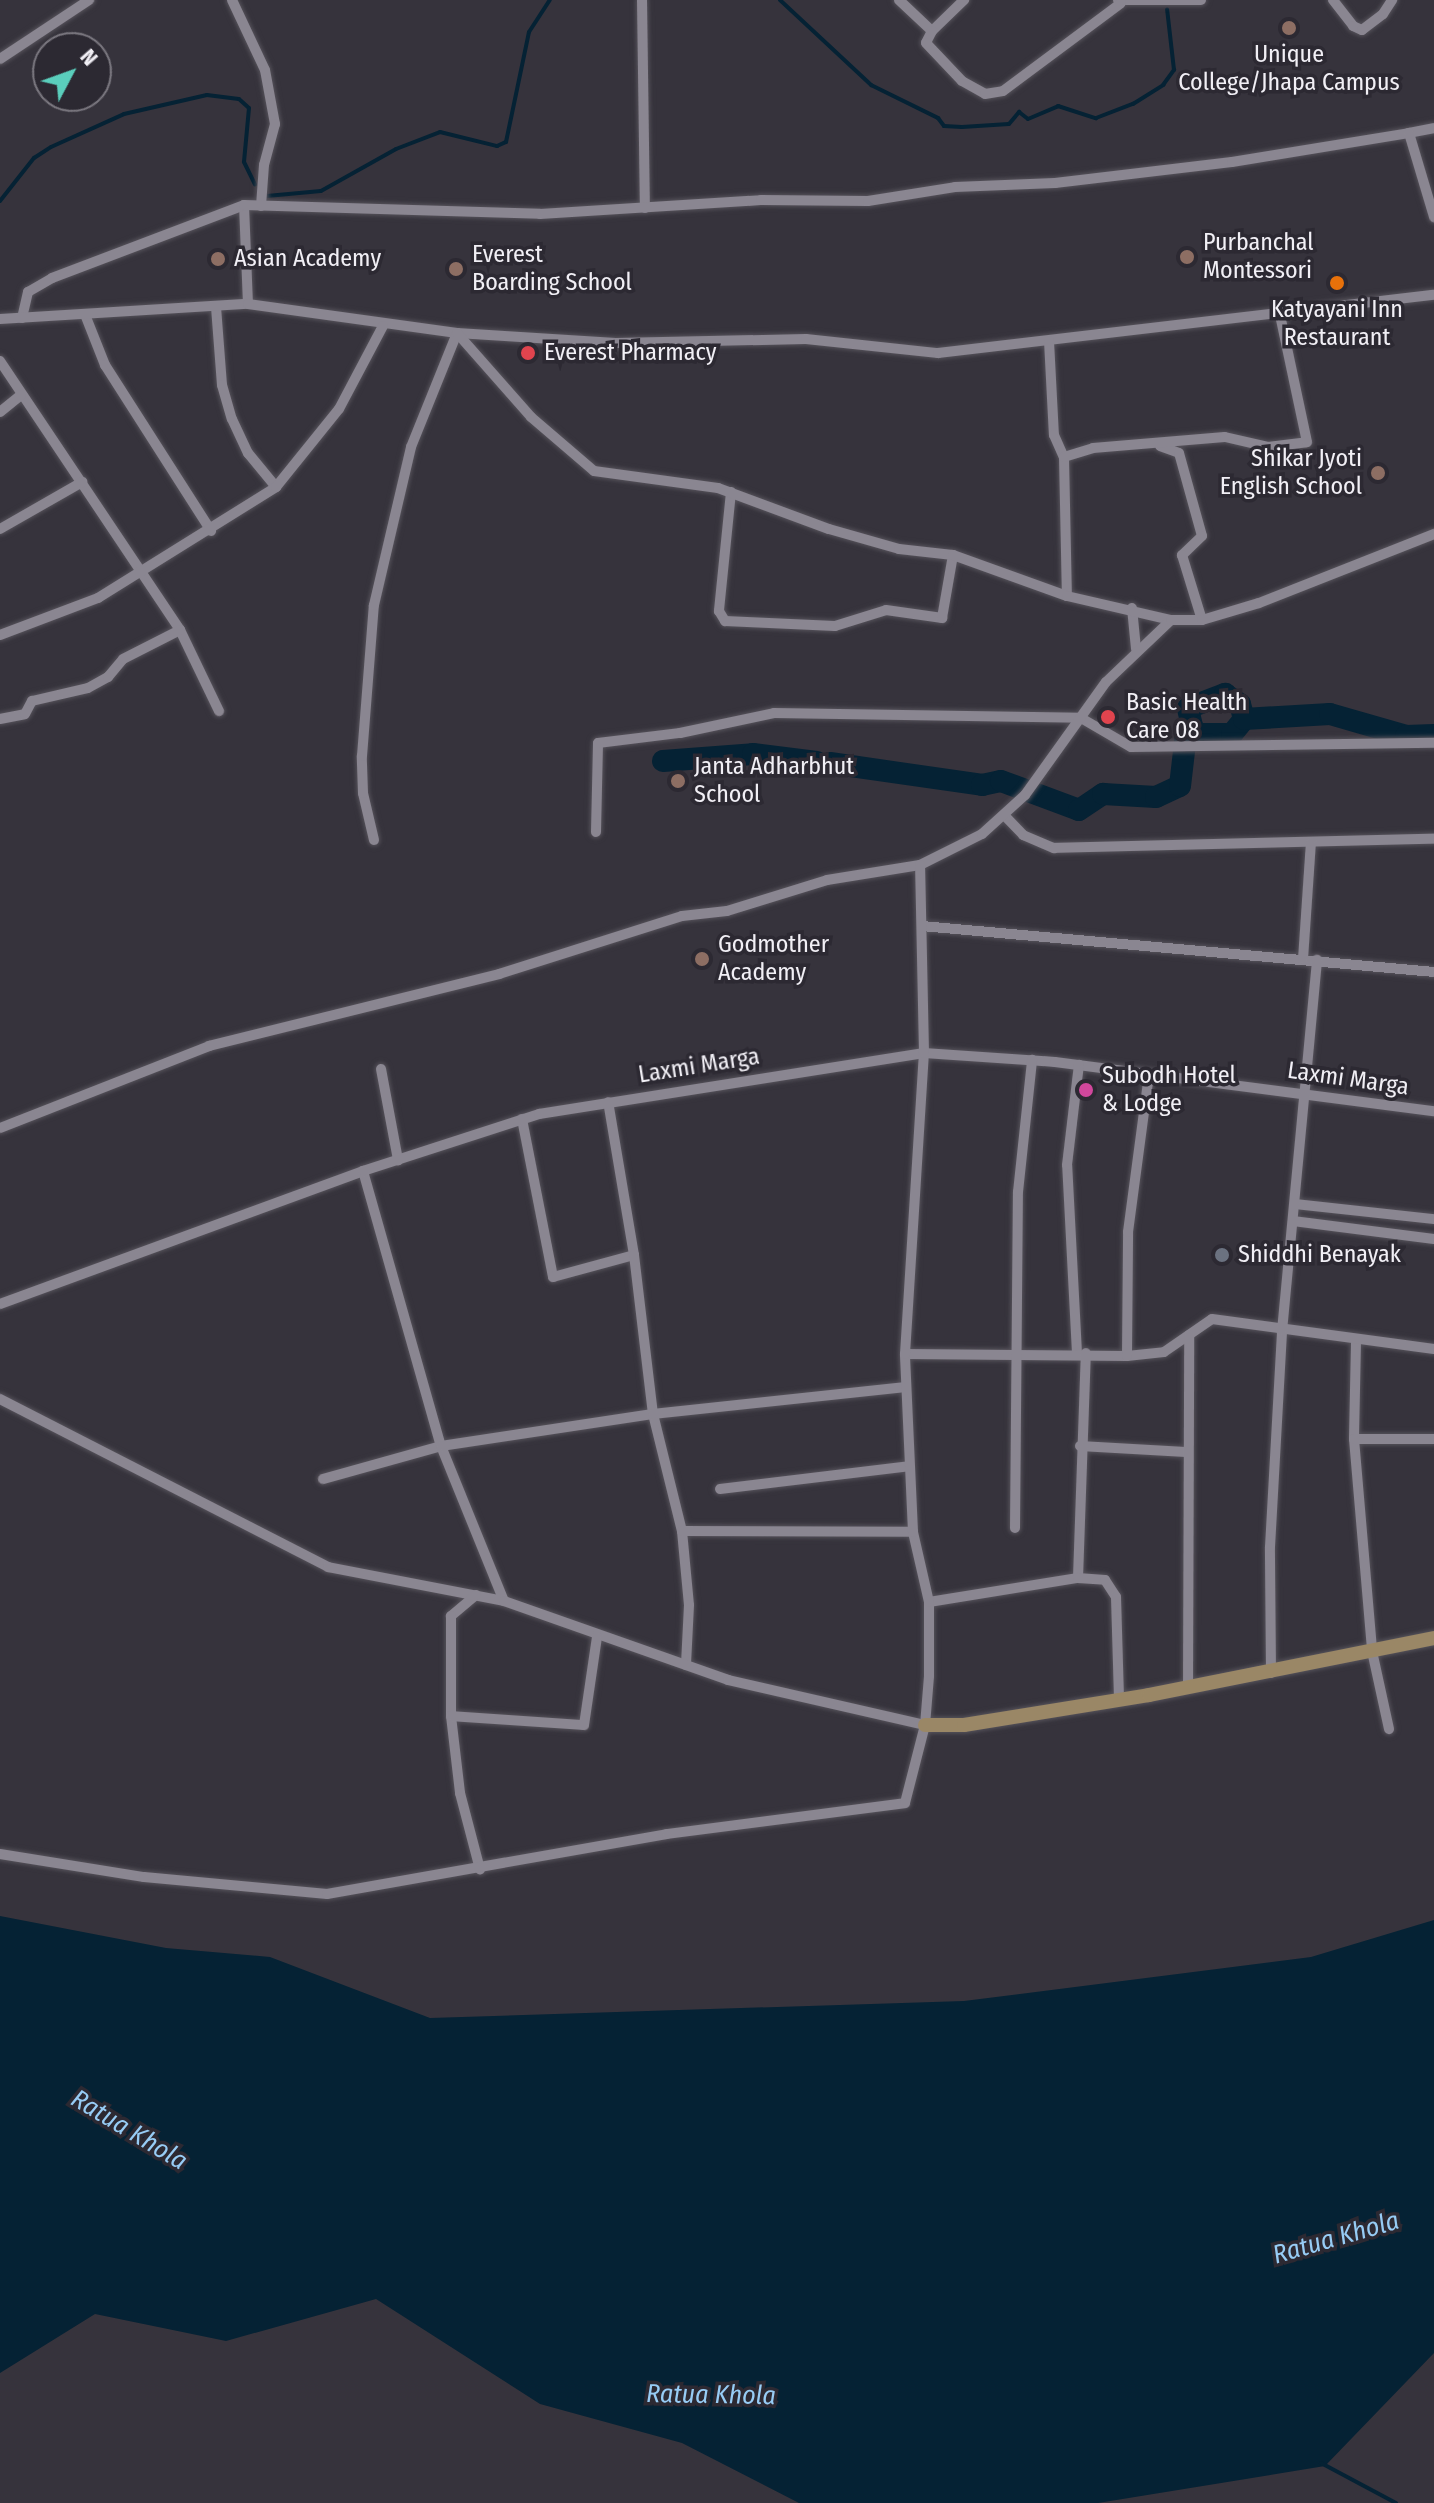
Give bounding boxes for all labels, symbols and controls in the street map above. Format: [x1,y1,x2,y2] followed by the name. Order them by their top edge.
[1280,19,1298,37] marker: Unique College/Jhapa Campus
[32,32,112,112] north arrow
[1178,41,1400,97] place label: Unique College/Jhapa Campus
[74,43,103,71] text: N
[1203,229,1314,285] place label: Purbanchal Montessori
[472,241,632,297] place label: Everest Boarding School
[234,245,381,273] place label: Asian Academy
[1178,248,1196,266] marker: Purbanchal Montessori
[209,250,227,268] marker: Asian Academy
[447,260,465,278] marker: Everest Boarding School
[1328,274,1346,292] marker: Katyayani Inn Restaurant
[1271,296,1403,352] place label: Katyayani Inn Restaurant
[544,339,717,367] place label: Everest Pharmacy
[519,344,537,362] marker: Everest Pharmacy
[1220,445,1362,501] place label: Shikar Jyoti English School
[1369,464,1387,482] marker: Shikar Jyoti English School
[1126,689,1247,745] place label: Basic Health Care 08
[1097,706,1119,728] marker: Basic Health Care 08
[694,753,854,809] place label: Janta Adharbhut School
[669,772,687,790] marker: Janta Adharbhut School
[718,931,829,987] place label: Godmother Academy
[693,950,711,968] marker: Godmother Academy
[636,1042,762,1090] street label: Laxmi Marga
[1285,1056,1411,1102] street label: Laxmi Marga
[1102,1062,1236,1118] place label: Subodh Hotel & Lodge
[1077,1081,1095,1099] marker: Subodh Hotel & Lodge
[1238,1241,1401,1269] place label: Shiddhi Benayak
[1213,1246,1231,1264] marker: Shiddhi Benayak
[65,2083,193,2177] water label: Ratua Khola
[1269,2205,1403,2271] water label: Ratua Khola
[646,2378,776,2412] water label: Ratua Khola

